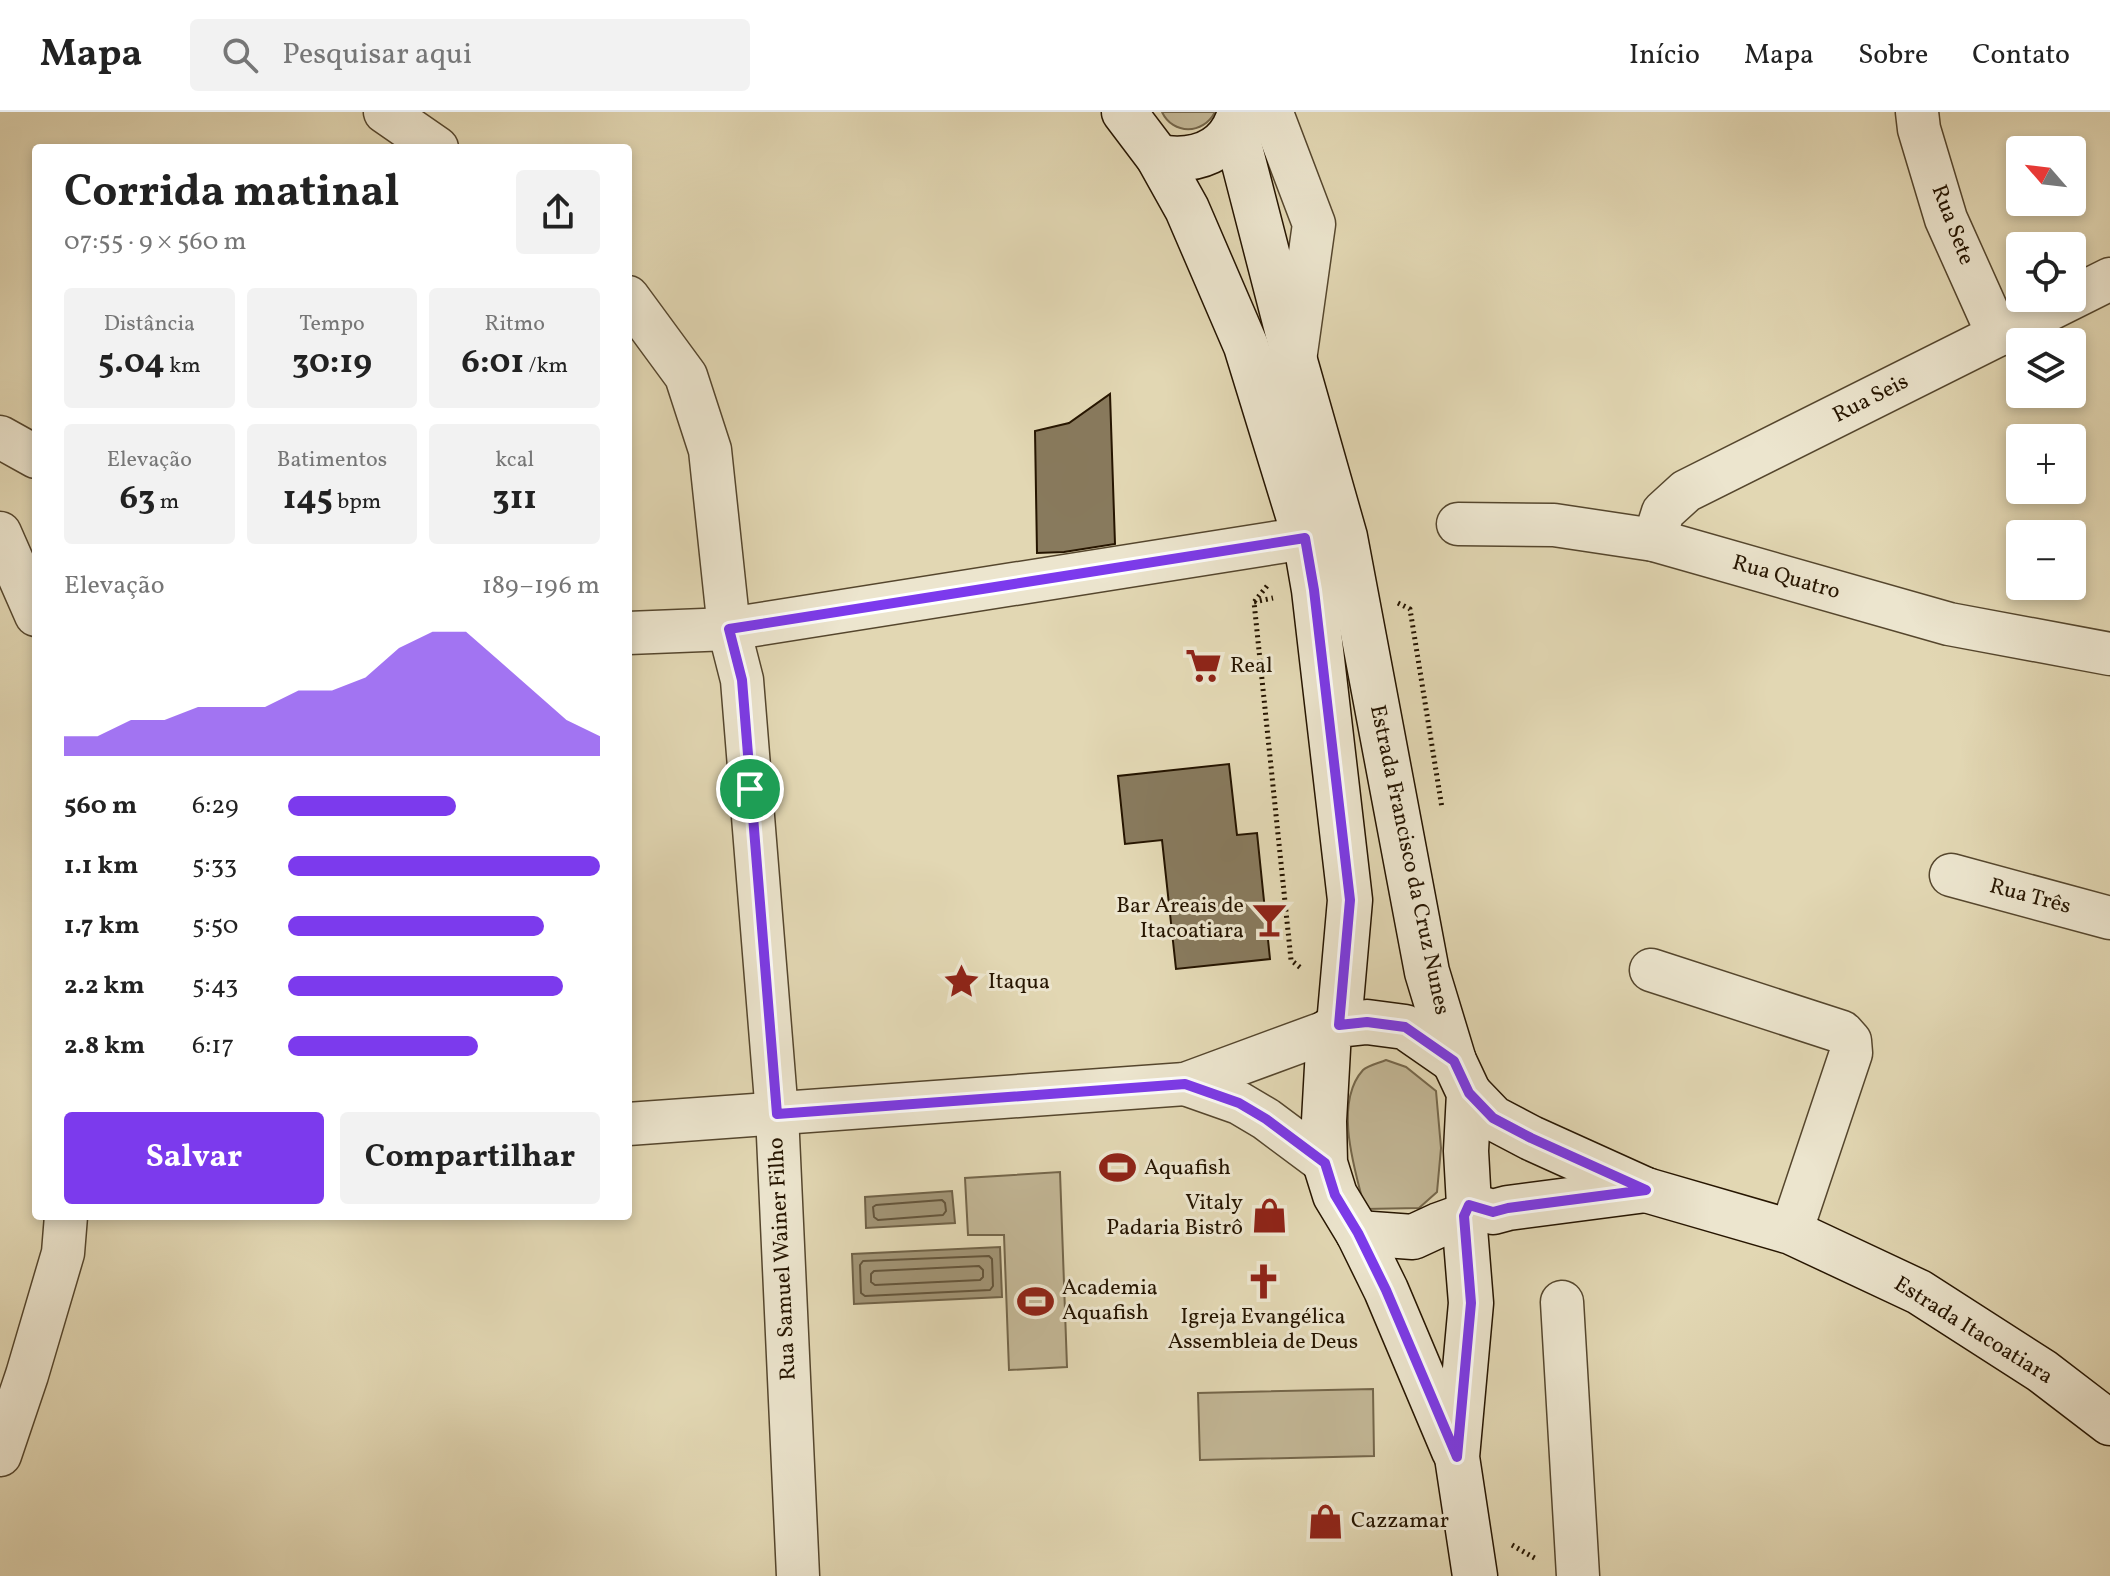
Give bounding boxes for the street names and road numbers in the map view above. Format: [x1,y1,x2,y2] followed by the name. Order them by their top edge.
[1923,181,1981,269] street label: Rua Sete
[1828,367,1914,431] street label: Rua Seis
[1729,548,1843,608] street label: Rua Quatro
[1361,702,1457,1018] street label: Estrada Francisco da Cruz Nunes
[1986,871,2074,923] street label: Rua Três
[761,1137,805,1381] street label: Rua Samuel Wainer Filho
[1887,1270,2059,1392] street label: Estrada Itacoatiara

